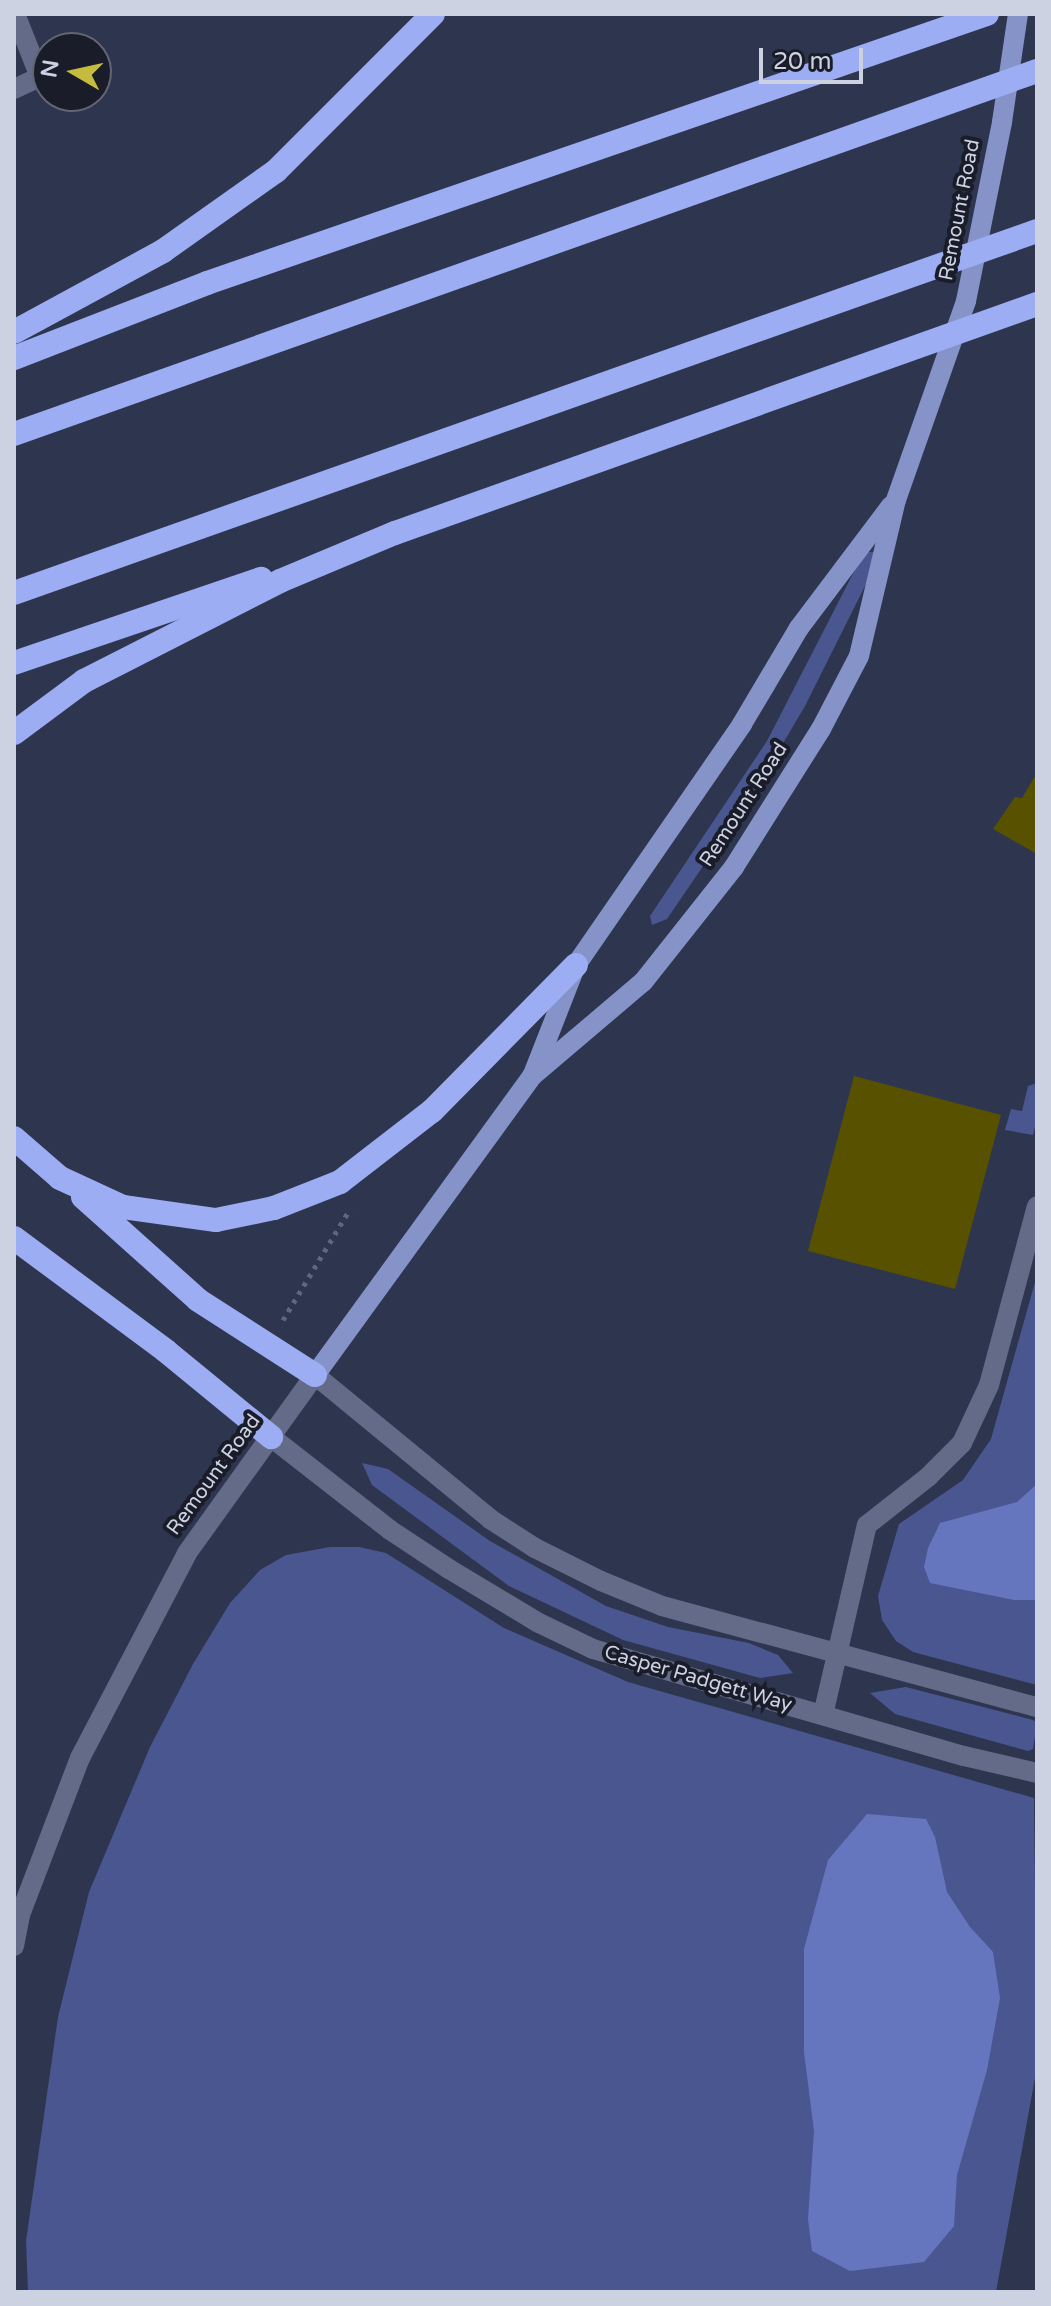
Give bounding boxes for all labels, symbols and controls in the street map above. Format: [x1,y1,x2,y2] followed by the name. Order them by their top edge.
[32,32,112,112] north arrow
[763,32,867,82] scale bar
[773,47,831,76] text: 20 m
[36,58,64,79] text: N
[935,137,985,283] street label: Remount Road
[695,738,793,872] street label: Remount Road
[162,1410,266,1540] street label: Remount Road
[601,1641,795,1717] street label: Casper Padgett Way

